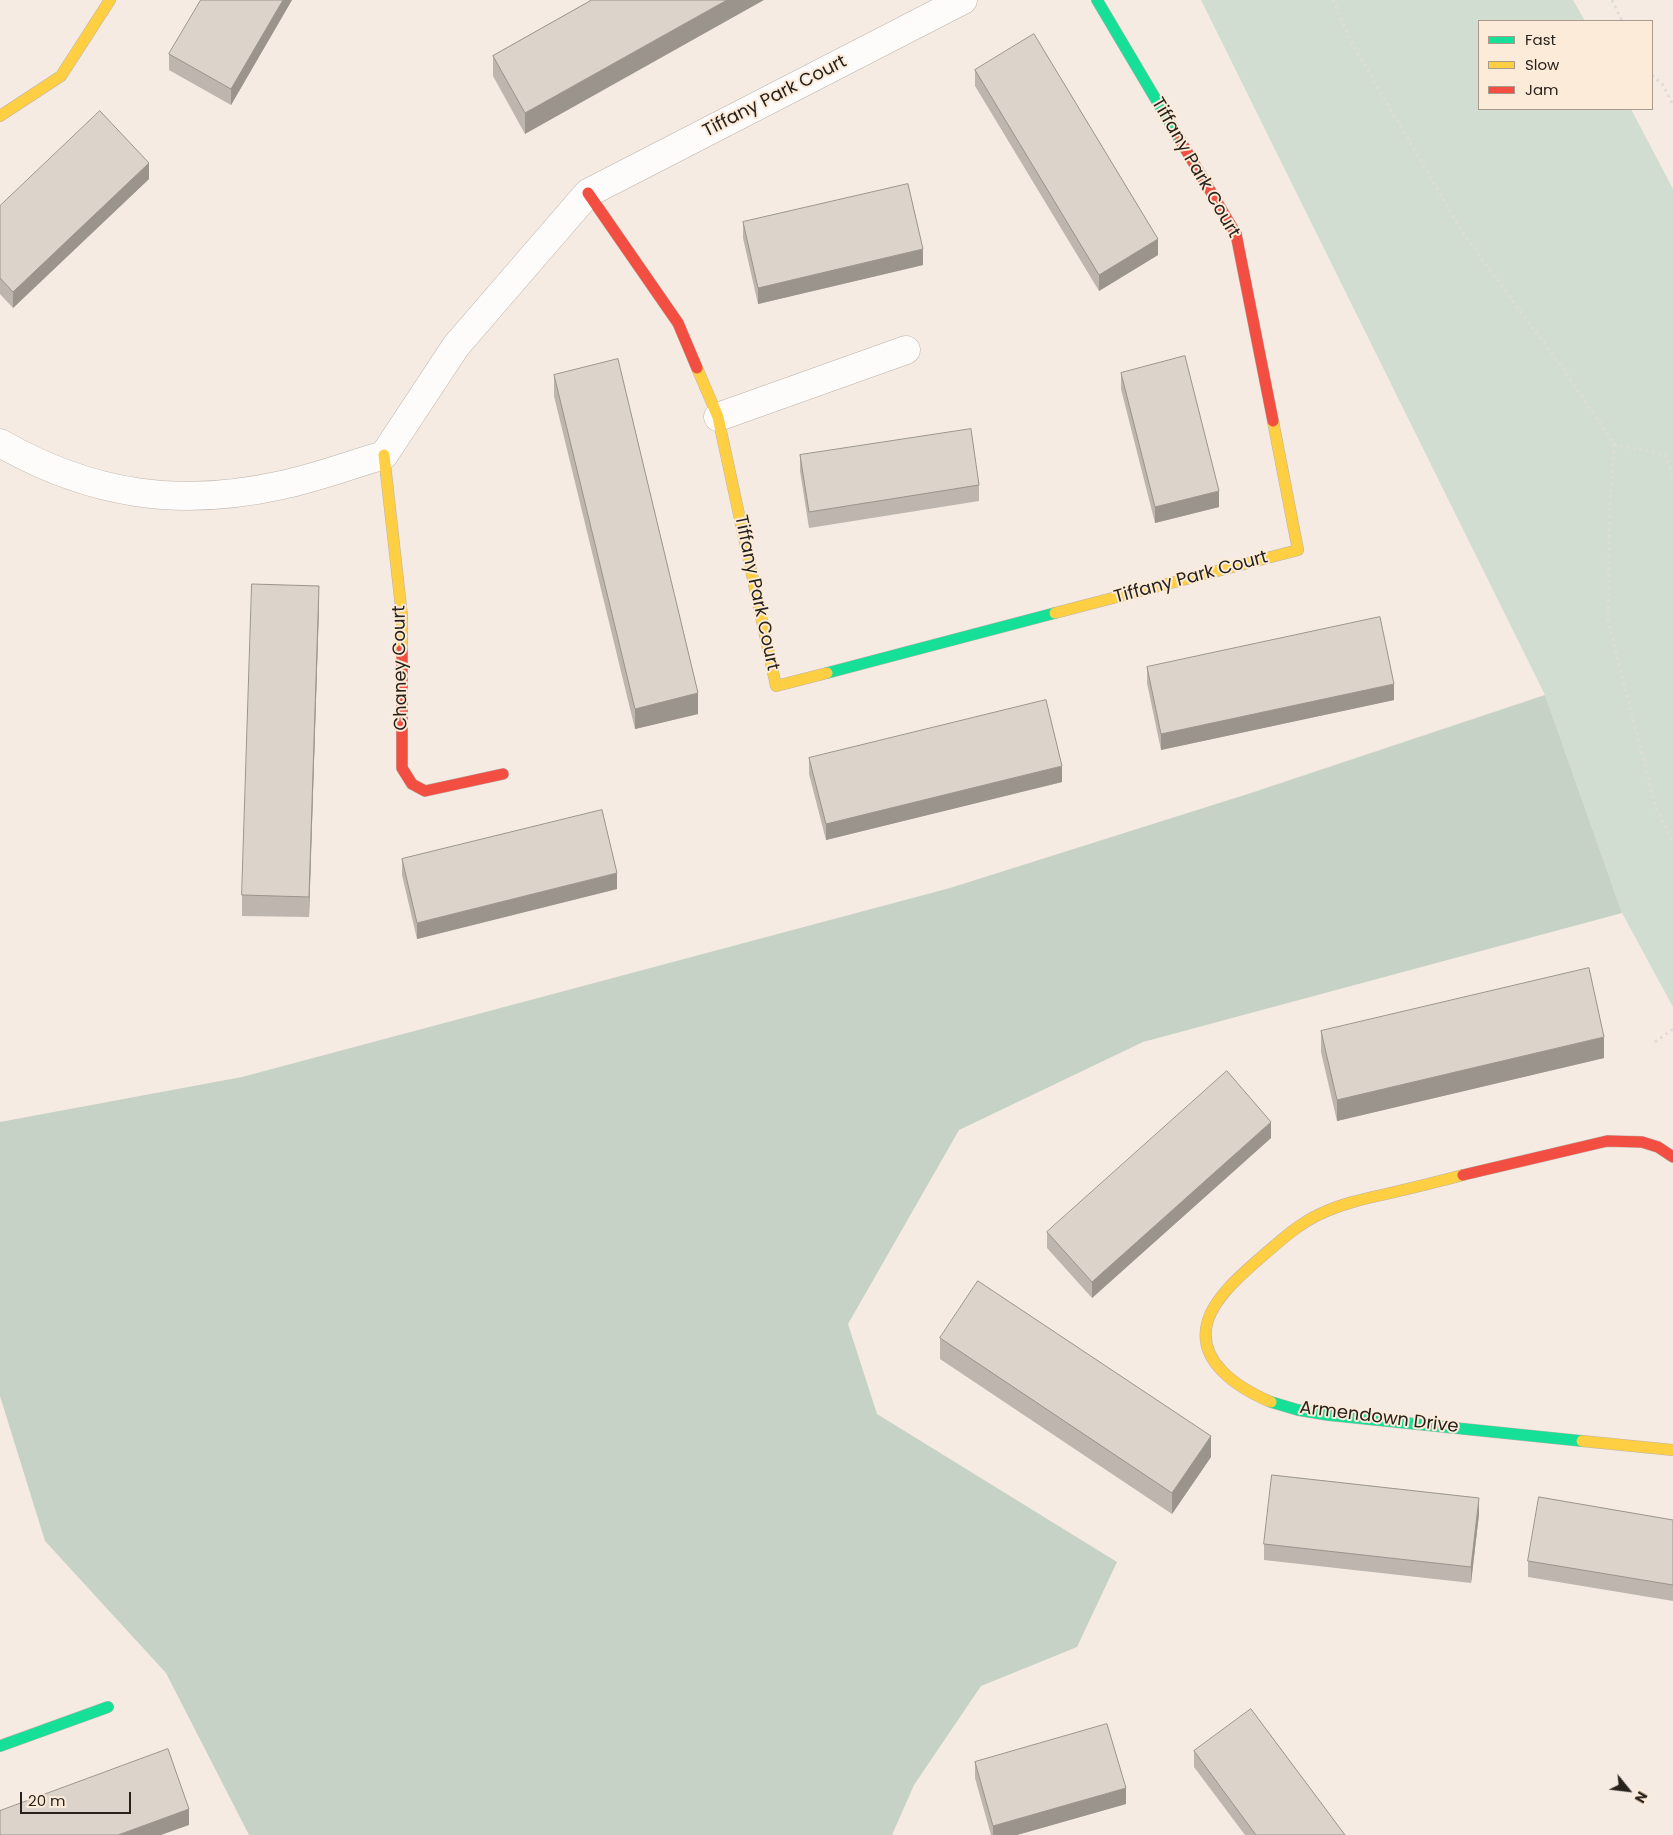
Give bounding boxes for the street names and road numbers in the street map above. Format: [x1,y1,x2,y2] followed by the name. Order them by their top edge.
[700,51,850,143] street label: Tiffany Park Court
[1146,94,1244,242] street label: Tiffany Park Court
[729,513,783,673] street label: Tiffany Park Court
[1112,547,1270,609] street label: Tiffany Park Court
[389,605,413,731] street label: Chaney Court
[1298,1398,1460,1438] street label: Armendown Drive

